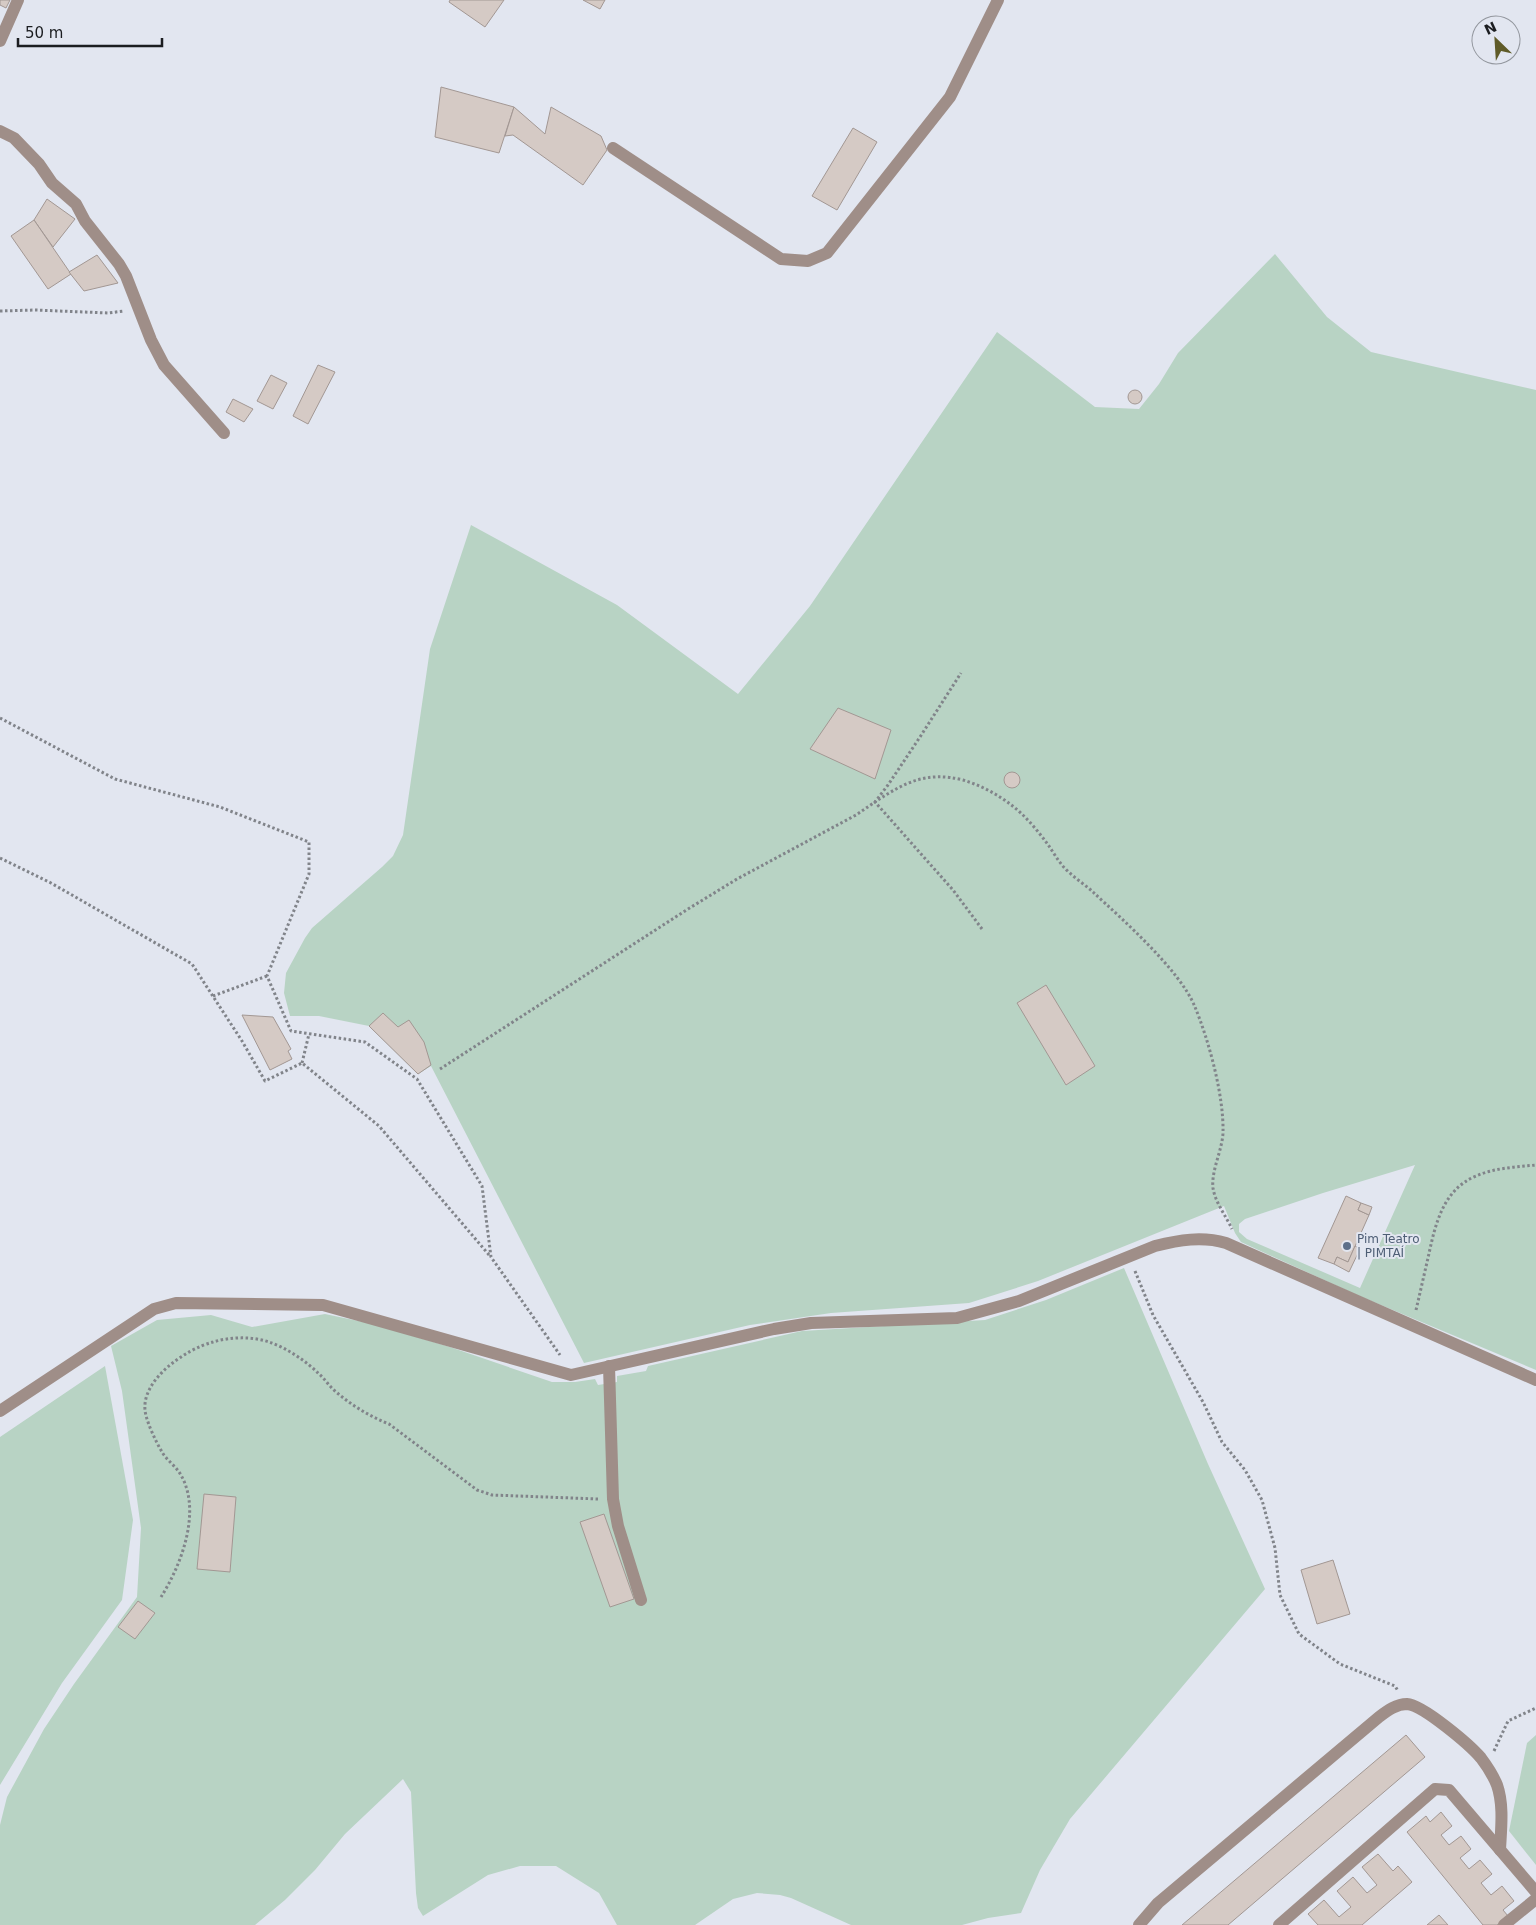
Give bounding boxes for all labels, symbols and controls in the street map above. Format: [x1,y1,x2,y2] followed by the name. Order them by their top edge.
[18,15,161,47] scale bar
[1471,15,1521,65] north arrow
[1482,18,1499,38] text: N
[25,24,63,42] text: 50 m
[1357,1232,1420,1260] place label: Pim Teatro | PIMTAÍ
[1341,1240,1353,1252] marker: Pim Teatro | PIMTAÍ

